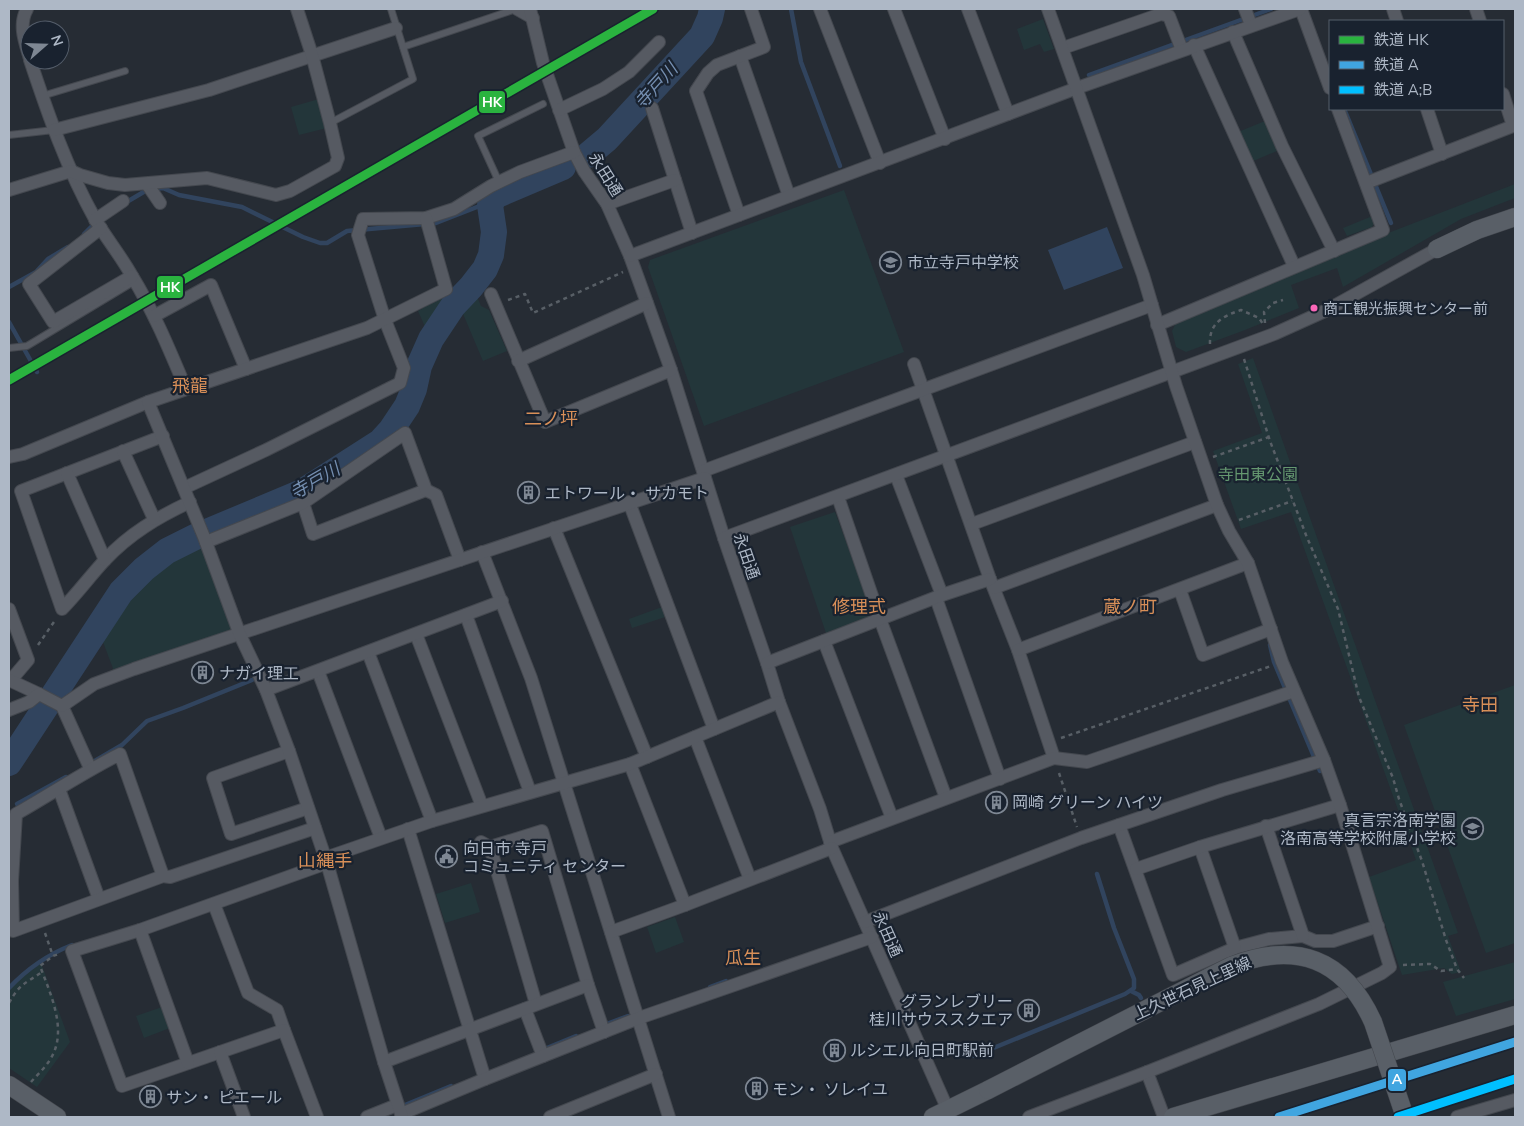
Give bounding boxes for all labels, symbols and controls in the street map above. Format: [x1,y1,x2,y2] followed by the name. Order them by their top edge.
[20,20,70,70] north arrow
[1329,20,1504,110] legend
[1374,30,1429,50] text: 鉄道 HK
[46,33,67,49] text: N
[1374,55,1419,75] text: 鉄道 A
[629,56,684,114] water label: 寺戸川
[1374,80,1432,100] text: 鉄道 A;B
[478,90,506,114] line badge: HK
[482,93,503,112] text: HK
[583,148,627,201] street label: 永田通
[879,250,903,274] school or university icon: 市立寺戸中学校
[907,252,1019,274] place label: 市立寺戸中学校
[156,275,184,299] line badge: HK
[160,278,181,297] text: HK
[1323,299,1488,319] place label: 商工観光振興センター前
[1309,303,1319,313] marker: 商工観光振興センター前
[172,374,208,398] district label: 飛龍
[524,407,578,431] district label: 二ノ坪
[286,456,346,505] water label: 寺戸川
[1218,464,1298,486] park label: 寺田東公園
[517,481,541,505] building icon: エトワール・ サカモト
[545,483,709,505] place label: エトワール・ サカモト
[728,530,764,583] street label: 永田通
[832,595,886,619] district label: 修理式
[1103,595,1157,619] district label: 蔵ノ町
[191,661,215,685] building icon: ナガイ理工
[219,663,299,685] place label: ナガイ理工
[1462,693,1498,717] district label: 寺田
[984,790,1008,814] building icon: 岡崎 グリーン ハイツ
[1012,792,1163,814] place label: 岡崎 グリーン ハイツ
[1280,810,1456,850] place label: 真言宗洛南学園 洛南高等学校附属小学校
[1460,817,1484,841] school or university icon: 真言宗洛南学園 洛南高等学校附属小学校
[463,838,626,878] place label: 向日市 寺戸 コミュニティ センター
[435,845,459,869] public building icon: 向日市 寺戸 コミュニティ センター
[298,849,352,873] district label: 山縄手
[867,908,907,961] street label: 永田通
[725,946,761,970] district label: 瓜生
[1130,952,1255,1026] street label: 上久世石見上里線
[869,991,1013,1031] place label: グランレブリー 桂川サウススクエア
[1017,998,1041,1022] building icon: グランレブリー 桂川サウススクエア
[822,1038,846,1062] building icon: ルシエル向日町駅前
[850,1040,994,1062] place label: ルシエル向日町駅前
[1387,1068,1407,1092] line badge: A
[1392,1070,1403,1089] text: A
[744,1077,768,1101] building icon: モン・ ソレイユ
[772,1079,888,1101] place label: モン・ ソレイユ
[138,1085,162,1109] building icon: サン・ ピエール
[166,1087,282,1109] place label: サン・ ピエール

